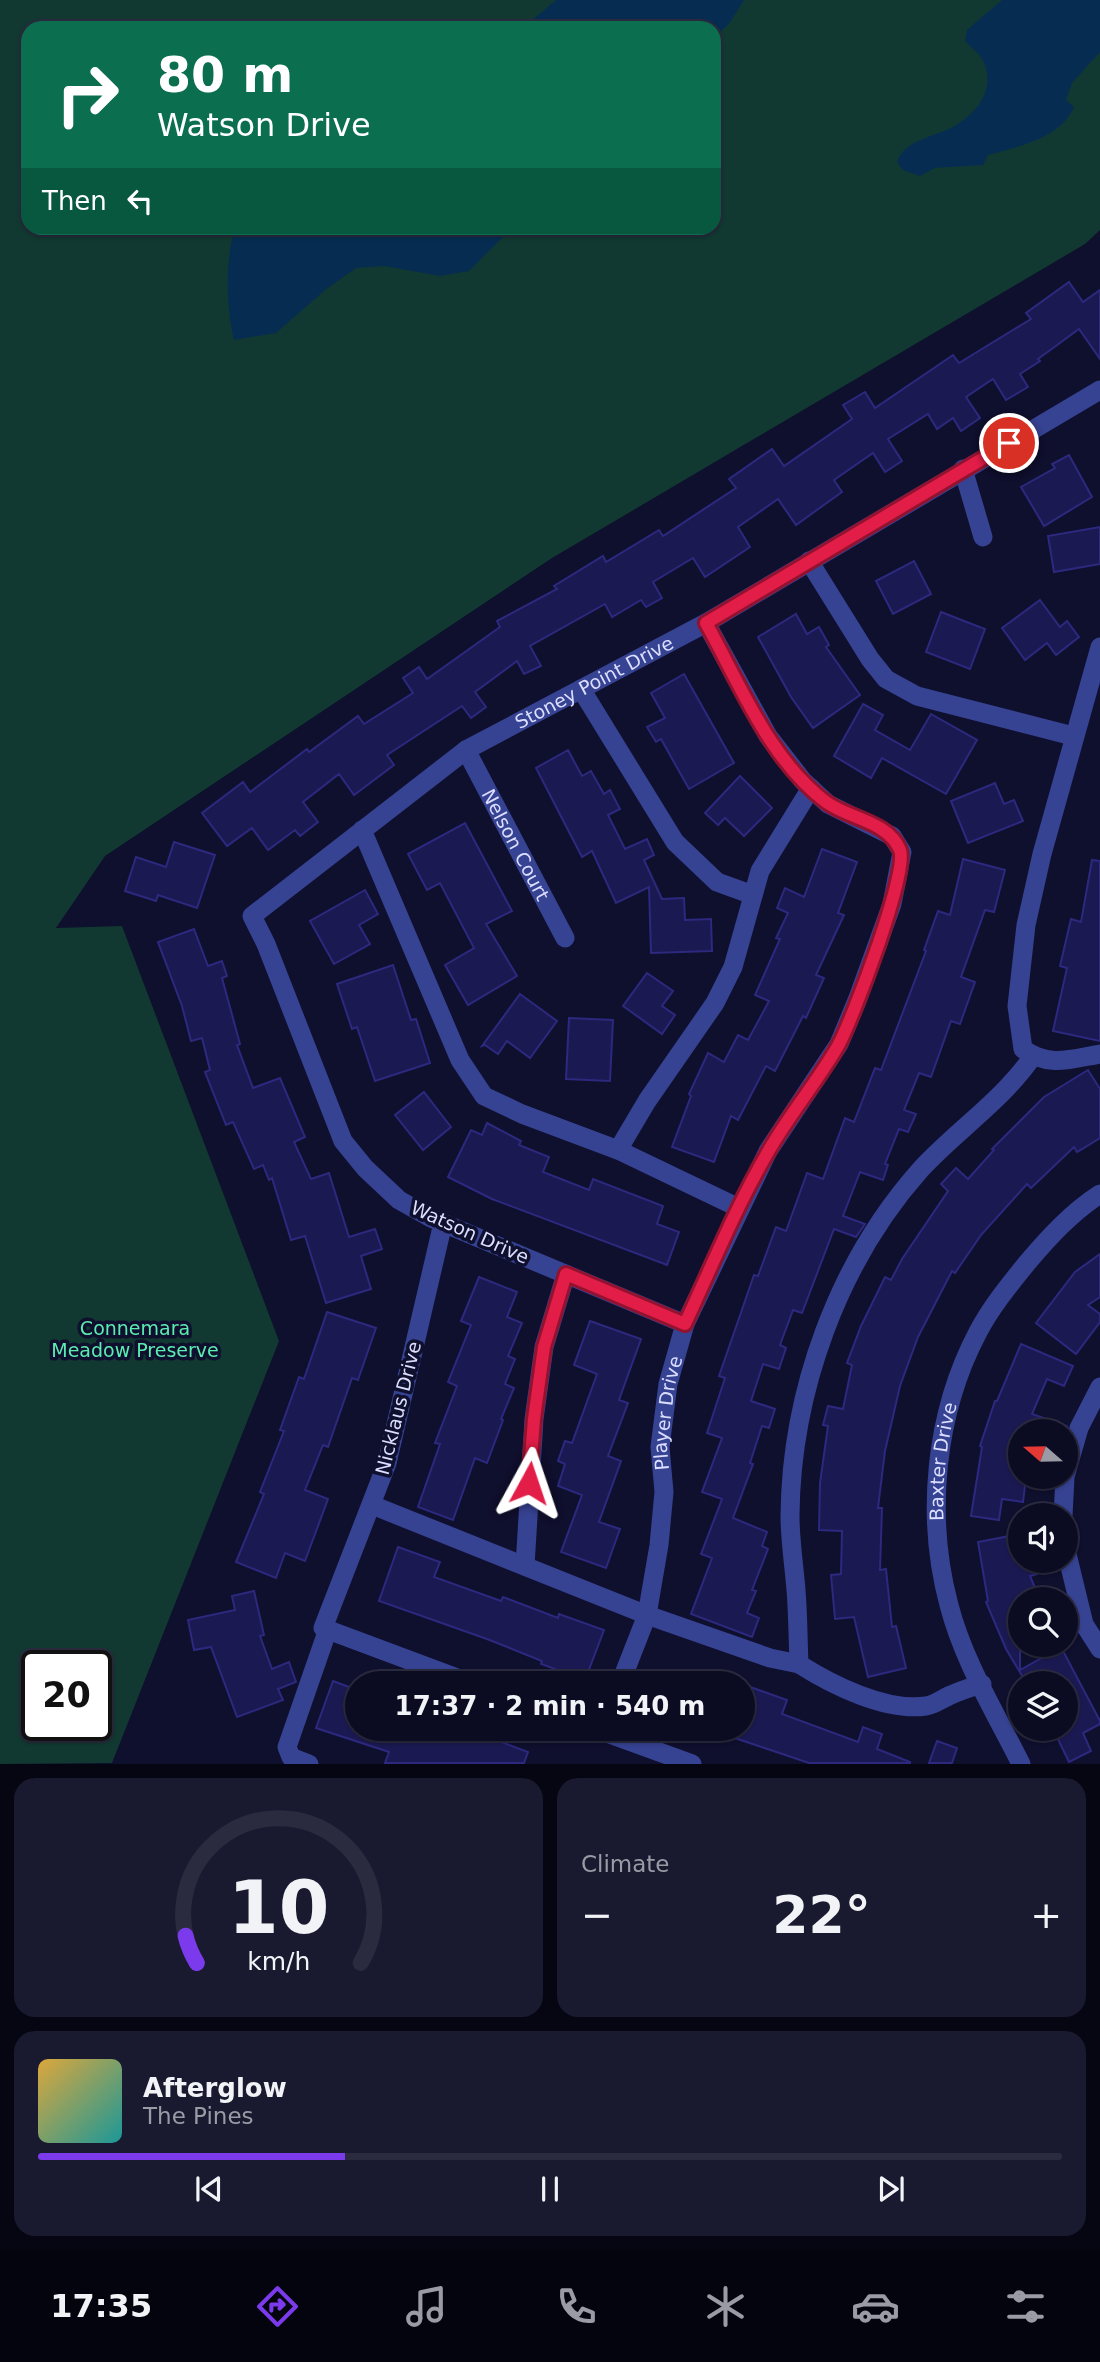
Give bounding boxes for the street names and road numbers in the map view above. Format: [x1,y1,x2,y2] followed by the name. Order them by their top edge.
[511,631,677,733] street label: Stoney Point Drive
[477,785,554,904] street label: Nelson Court
[408,1196,532,1268] street label: Watson Drive
[371,1339,425,1477] street label: Nicklaus Drive
[649,1353,686,1471] street label: Player Drive
[925,1400,961,1521] street label: Baxter Drive

